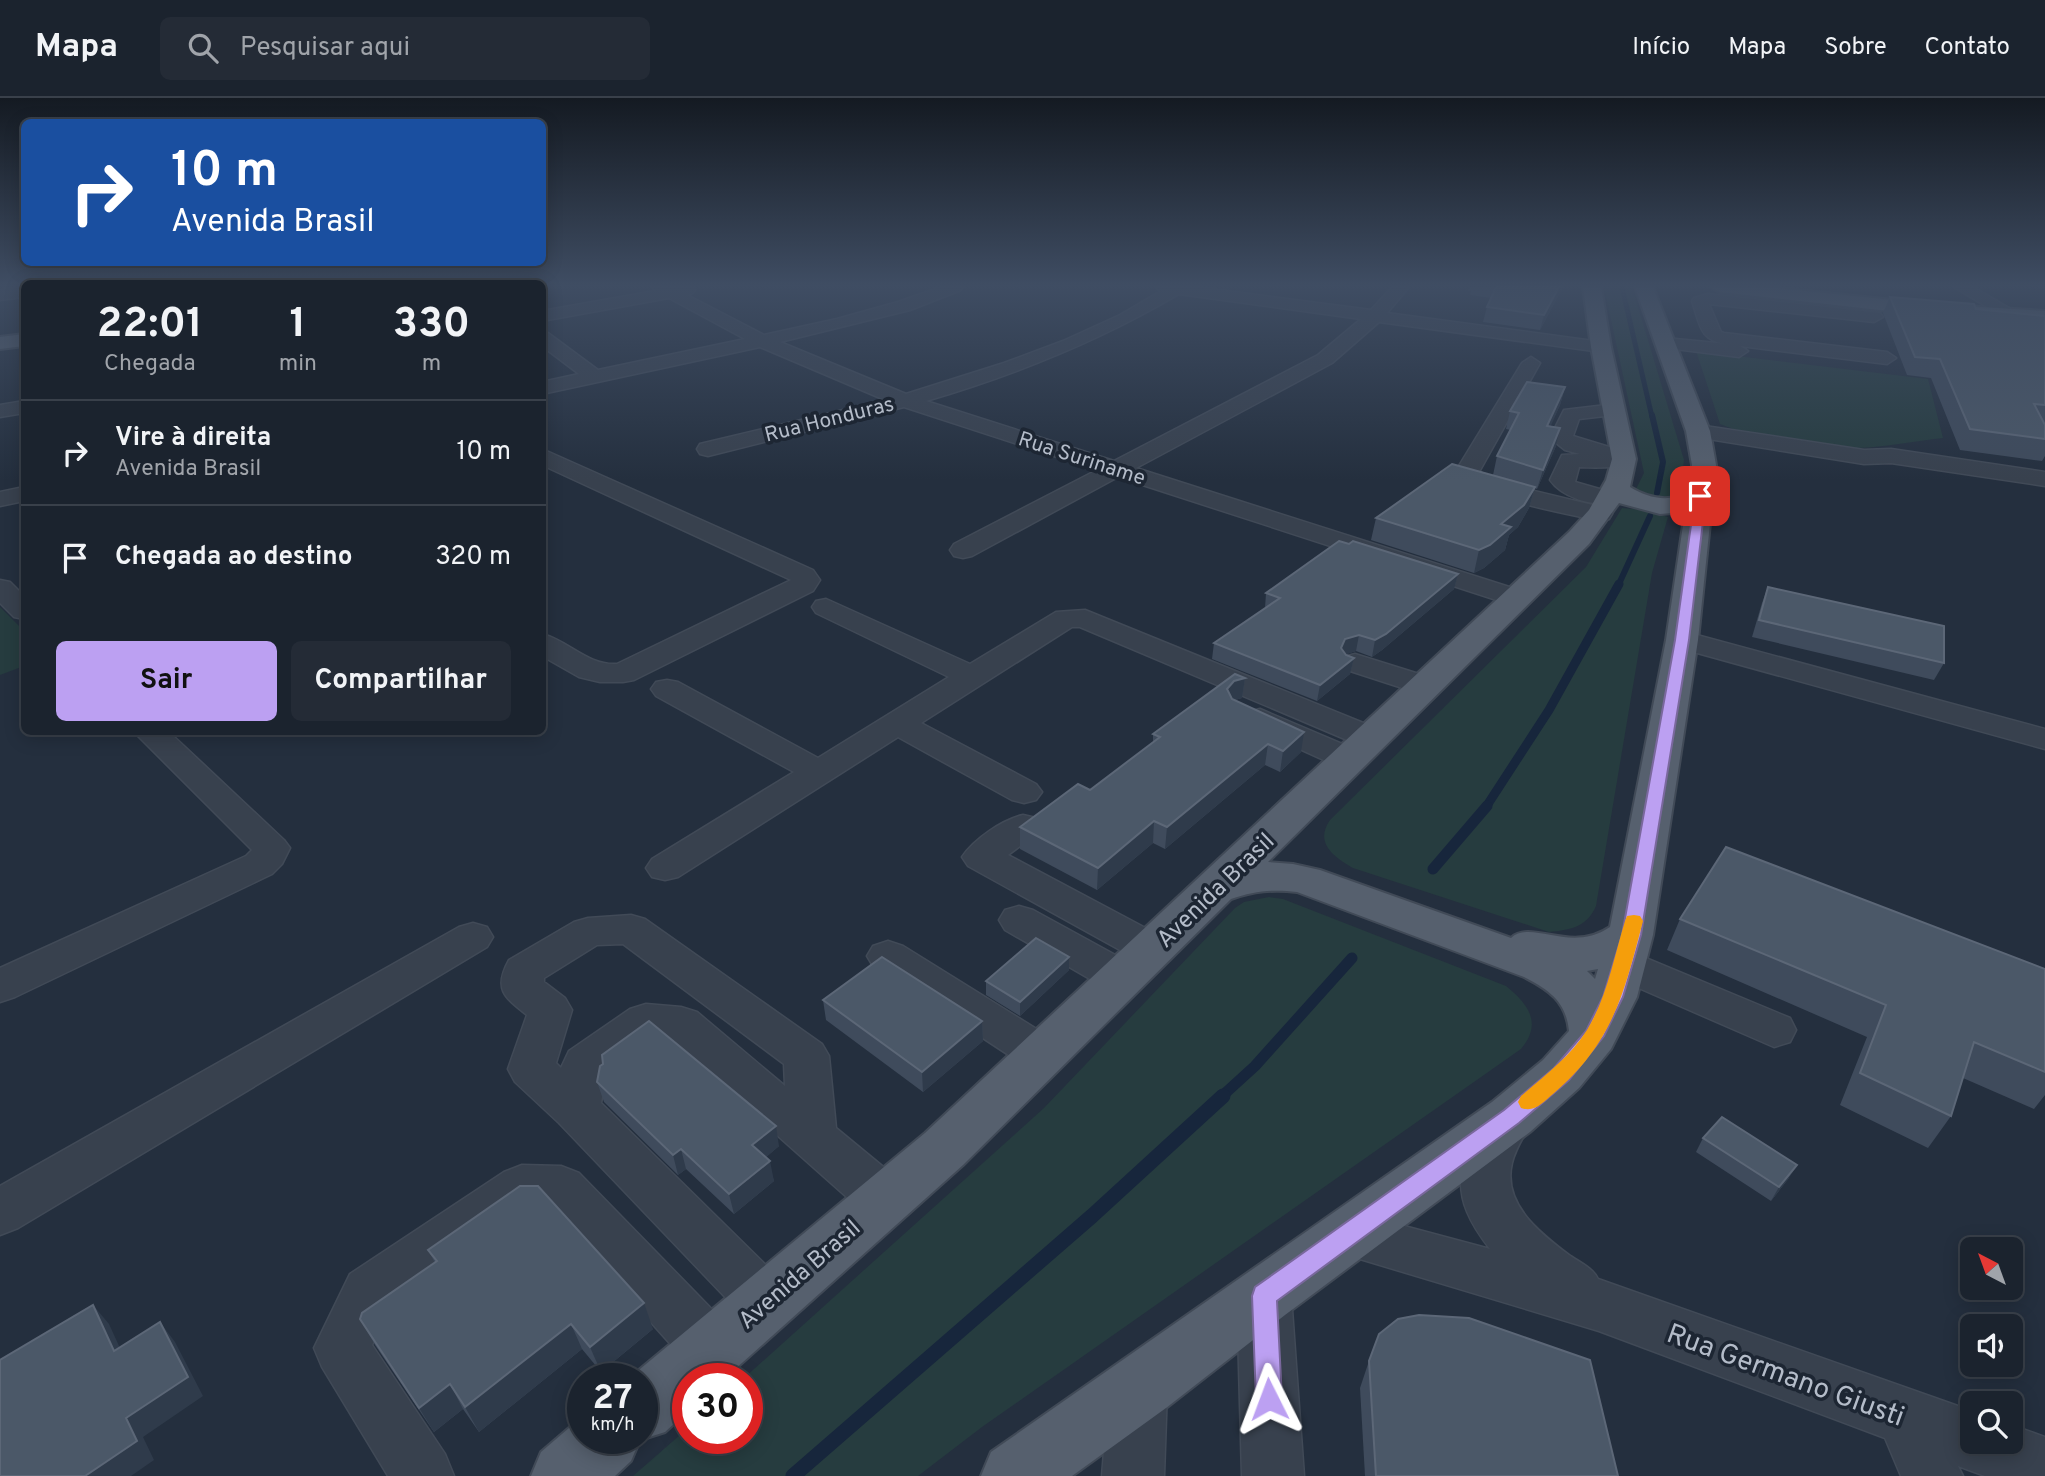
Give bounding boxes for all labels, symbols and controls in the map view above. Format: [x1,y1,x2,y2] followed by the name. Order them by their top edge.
[160,17,650,80] search box
[35,27,118,69] text: Mapa
[184,29,222,67] icon: search
[240,32,410,65] text: Pesquisar aqui
[1632,33,1690,63] text: Início
[1728,33,1786,63] text: Mapa
[1824,33,1887,63] text: Sobre
[1925,33,2010,63] text: Contato
[171,142,278,204] text: 10 m
[56,147,147,238] icon: right
[171,203,375,243] text: Avenida Brasil
[97,299,203,352] text: 22:01
[289,299,306,352] text: 1
[393,299,470,352] text: 330
[104,350,196,379] text: Chegada
[279,350,317,379] text: min
[422,350,441,379] text: m
[762,391,897,450] street label: Rua Honduras
[115,422,271,455] text: Vire à direita
[1014,426,1149,493] street label: Rua Suriname
[56,434,94,472] icon: right
[456,436,511,469] text: 10 m
[115,455,261,484] text: Avenida Brasil
[1670,466,1730,526] pin
[1681,477,1719,515] icon: arrive
[56,539,94,577] icon: arrive
[115,541,352,574] text: Chegada ao destino
[435,541,511,574] text: 320 m
[56,641,277,721] button: Sair
[291,641,511,721] button: Compartilhar
[1151,828,1282,955] street label: Avenida Brasil
[733,1214,868,1337] street label: Avenida Brasil
[1960,1237,2023,1300] north arrow
[1960,1237,2023,1454] map controls
[1960,1314,2023,1377] button: sound
[1661,1317,1909,1437] street label: Rua Germano Giusti
[1232,1362,1306,1436] position arrow
[672,1363,763,1454] speed limit sign: 30
[593,1377,632,1421] text: 27
[1960,1391,2023,1454] button: search
[591,1414,634,1437] text: km/h

